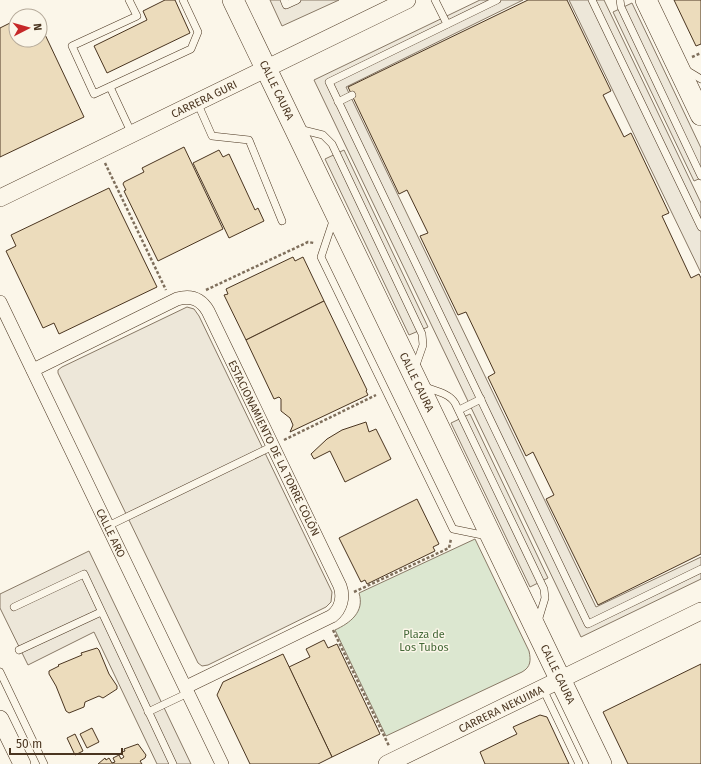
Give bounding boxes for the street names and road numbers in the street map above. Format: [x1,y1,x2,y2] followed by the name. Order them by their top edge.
[257,58,297,123] street label: CALLE CAURA
[169,78,239,121] street label: CARRERA GURI
[397,350,437,415] street label: CALLE CAURA
[225,358,323,538] street label: ESTACIONAMIENTO DE LA TORRE COLÓN
[93,507,128,560] street label: CALLE ARO
[538,642,578,707] street label: CALLE CAURA
[457,683,546,736] street label: CARRERA NEKUIMA

